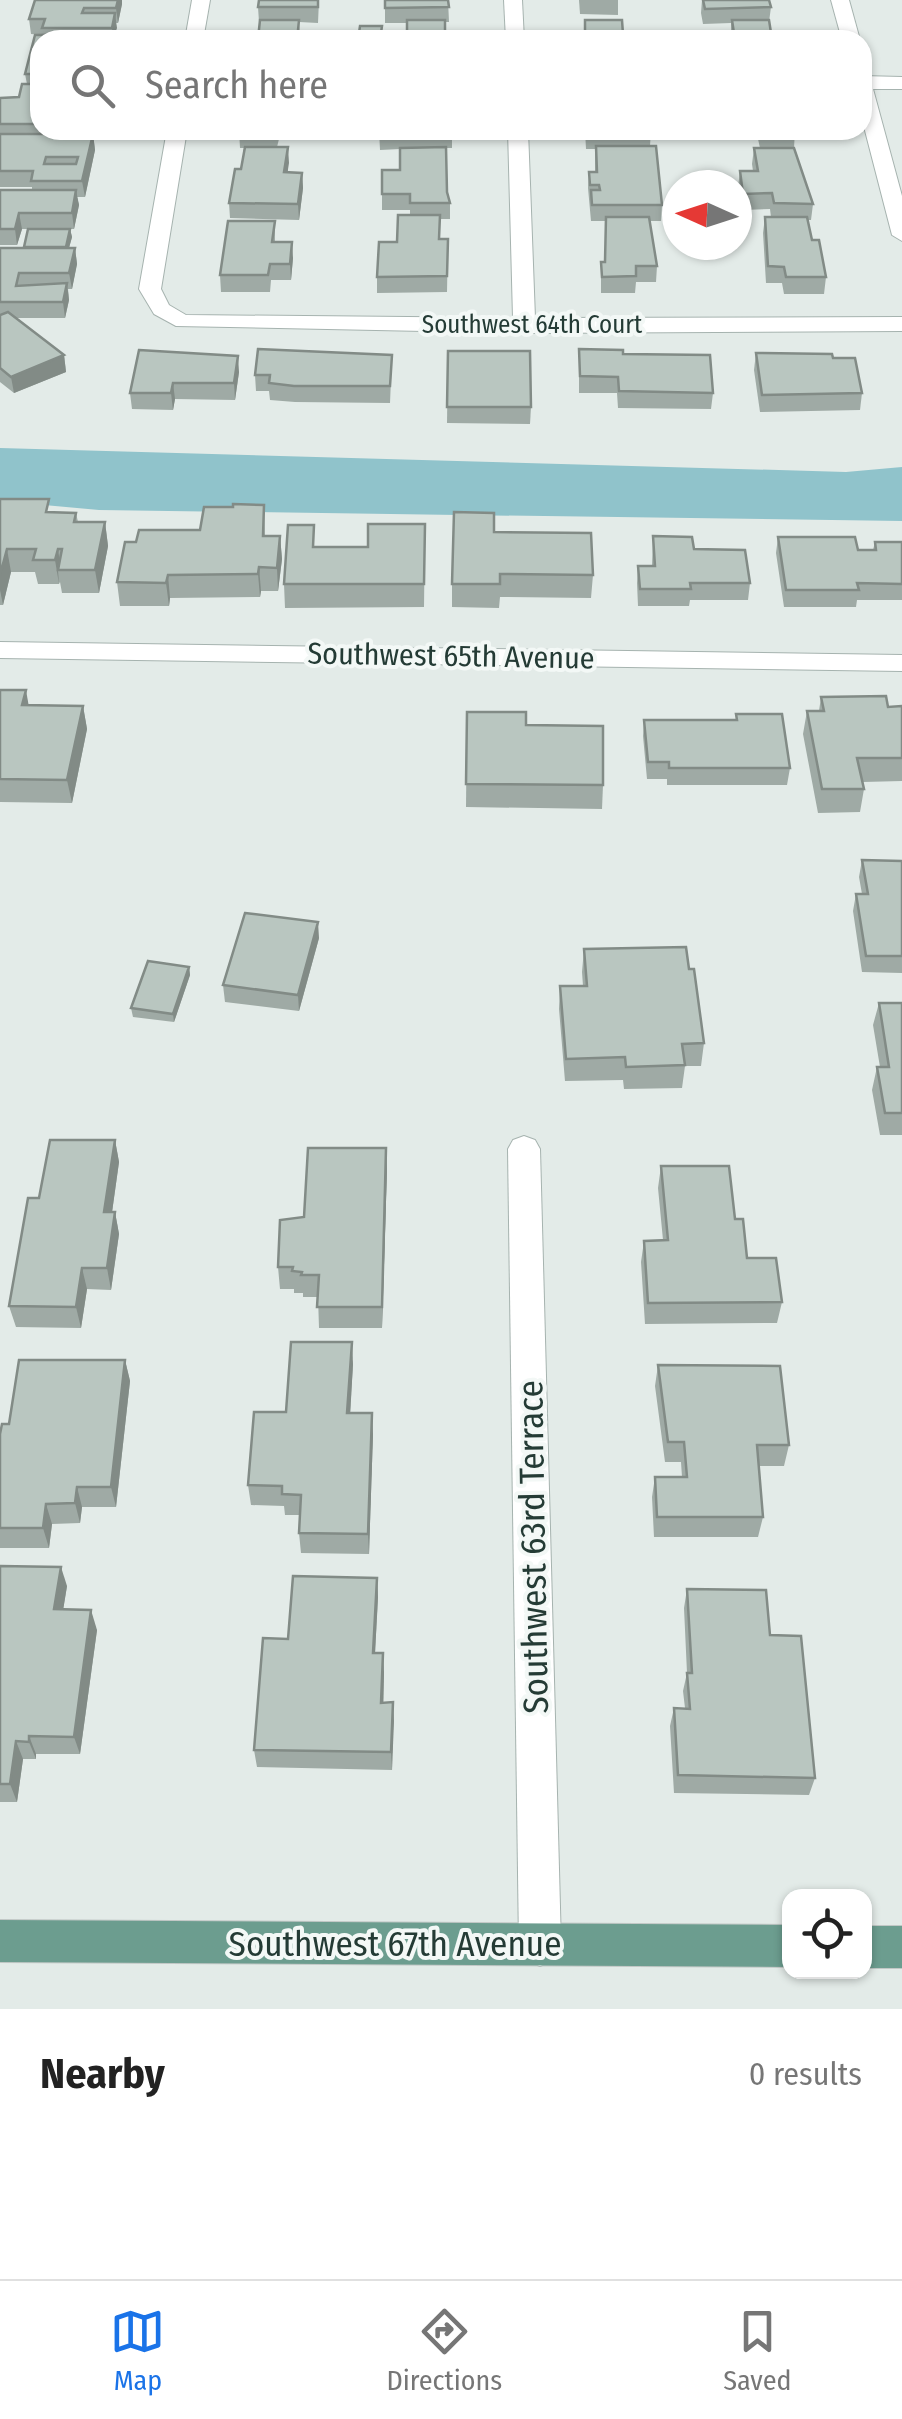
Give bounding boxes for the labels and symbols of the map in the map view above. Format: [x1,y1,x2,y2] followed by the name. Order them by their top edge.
[662,170,752,260] north arrow
[422,310,643,340] street label: Southwest 64th Court
[307,635,595,677] street label: Southwest 65th Avenue
[509,1380,557,1714] street label: Southwest 63rd Terrace
[229,1923,561,1965] street label: Southwest 67th Avenue

